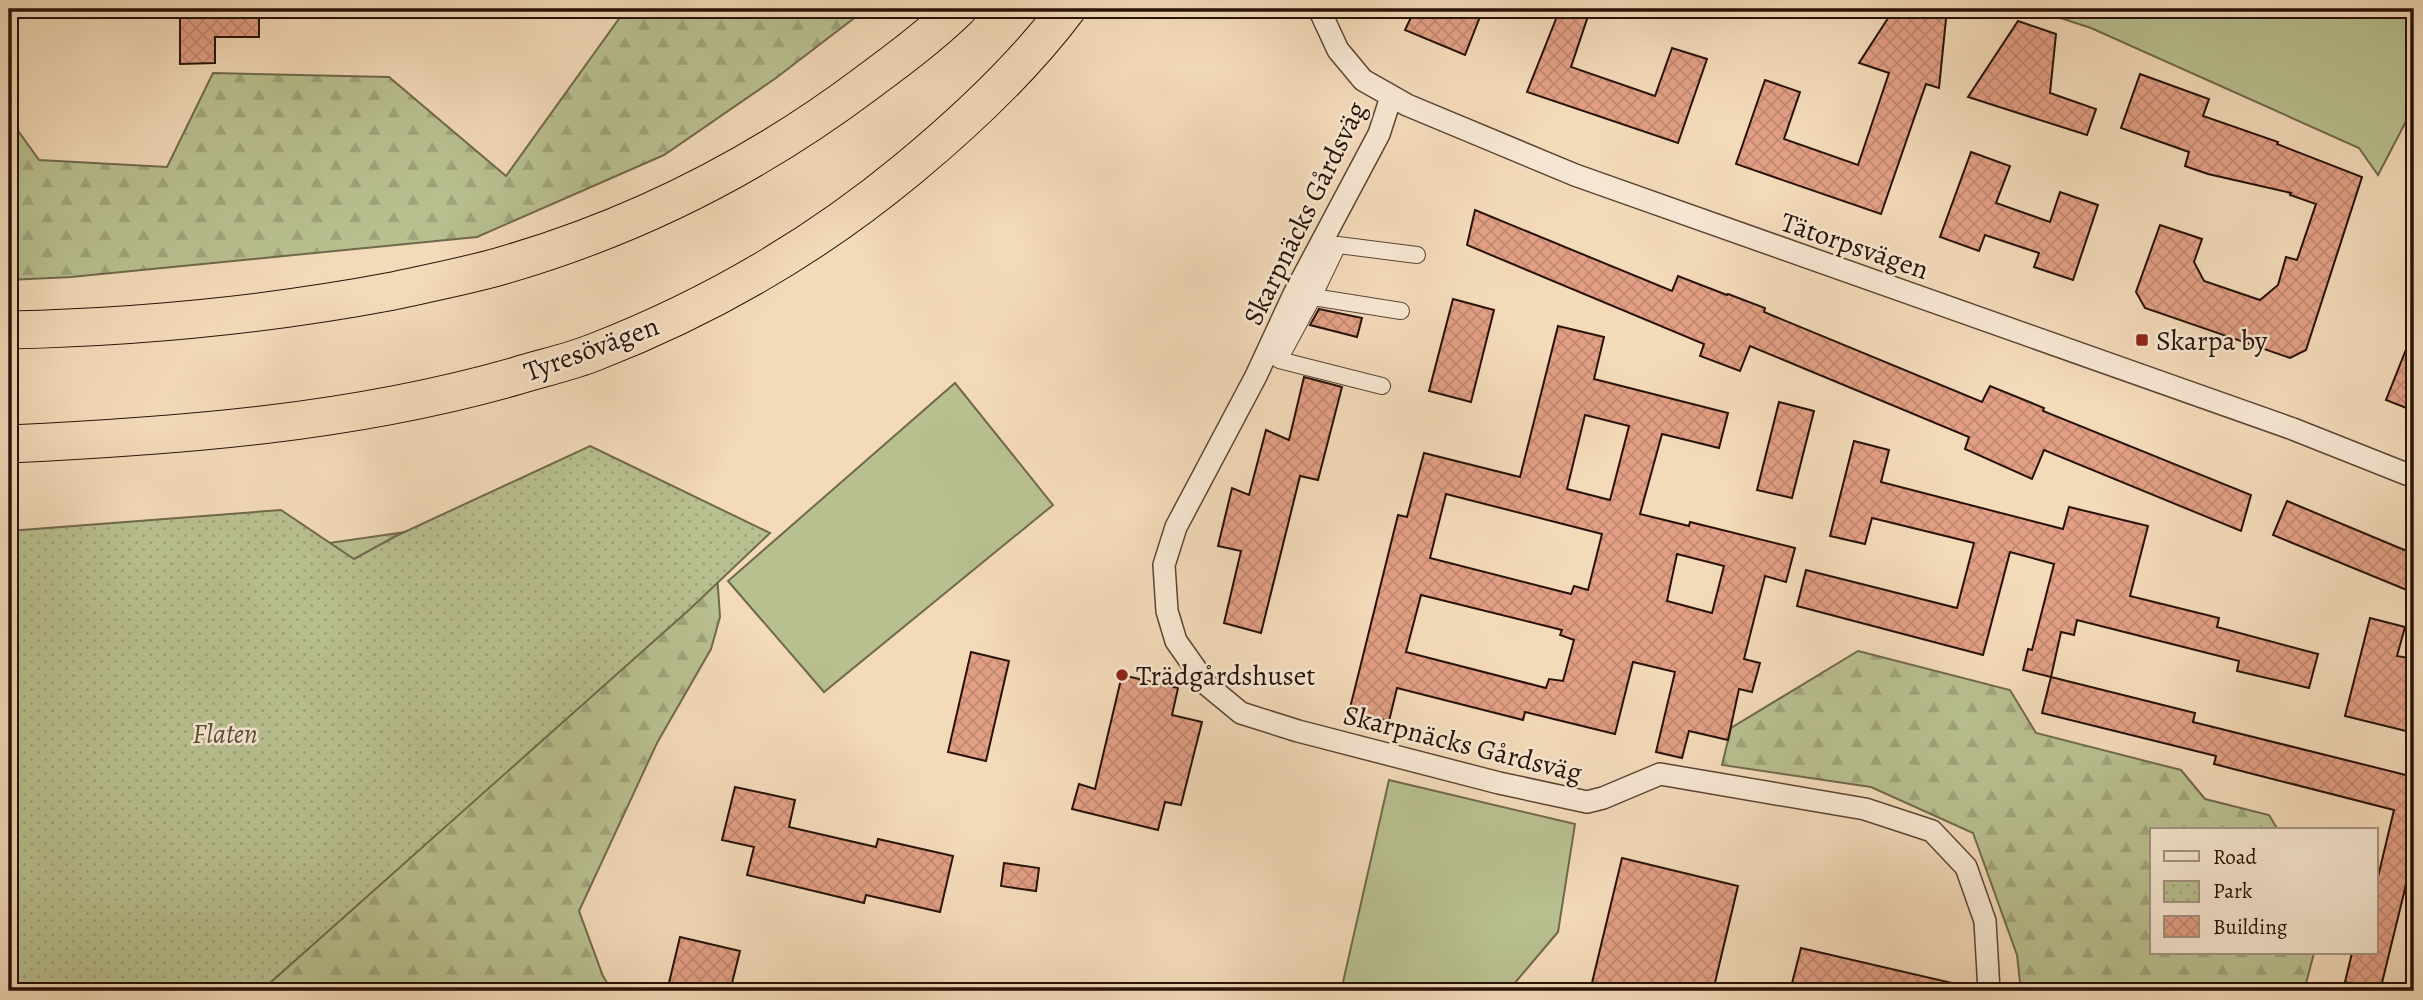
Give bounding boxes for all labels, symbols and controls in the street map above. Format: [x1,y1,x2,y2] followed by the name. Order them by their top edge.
[1234,95,1376,332] street label: Skarpnäcks Gårdsväg
[1776,203,1934,289] street label: Tätorpsvägen
[519,307,664,391] street label: Tyresövägen
[2156,322,2268,360] place label: Skarpa by
[2134,332,2150,348] marker: Skarpa by
[1136,657,1316,695] place label: Trädgårdshuset
[1114,667,1130,683] marker: Trädgårdshuset
[1339,696,1586,792] street label: Skarpnäcks Gårdsväg
[192,715,258,753] park label: Flaten
[2150,828,2378,954] legend
[2213,843,2257,871] text: Road
[2213,877,2253,905] text: Park
[2213,913,2288,941] text: Building

